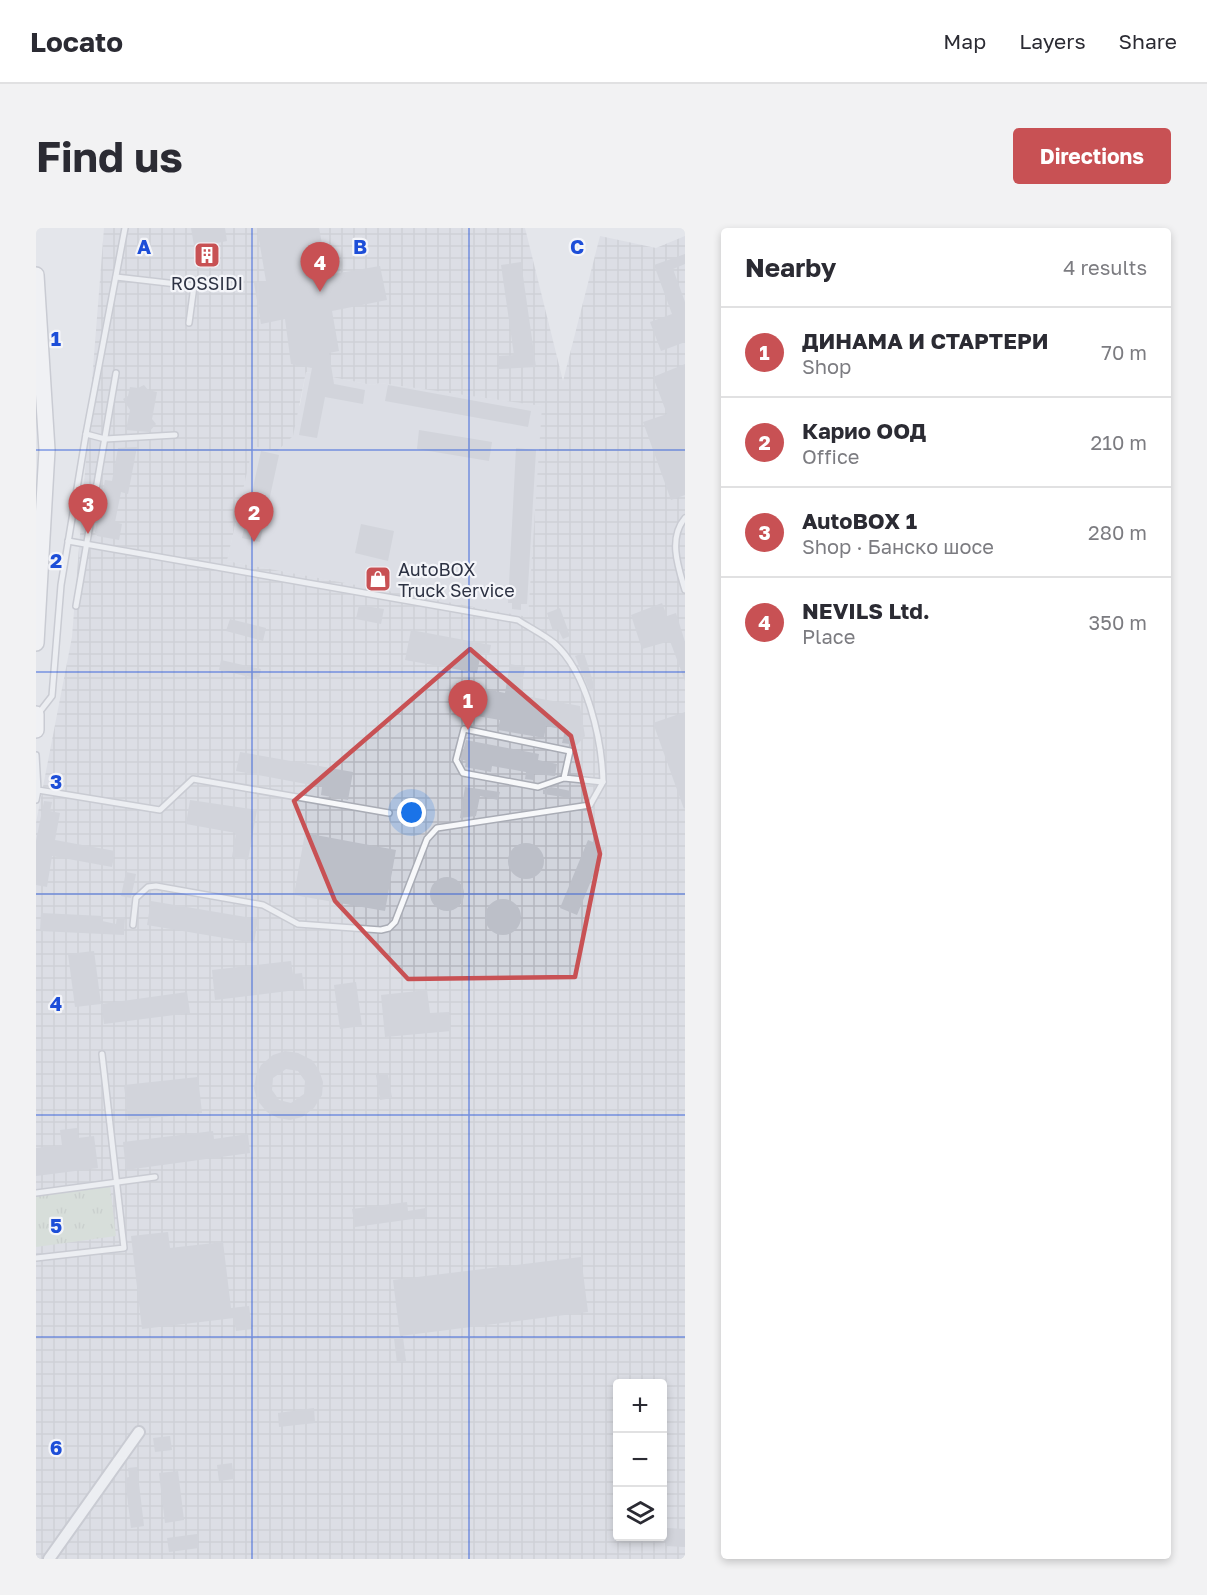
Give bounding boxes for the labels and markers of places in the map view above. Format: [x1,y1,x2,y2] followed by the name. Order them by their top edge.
[192,240,222,270] building icon: ROSSIDI
[300,242,340,292] pin: 4
[171,272,243,294] place label: ROSSIDI
[68,484,108,534] pin: 3
[234,492,274,542] pin: 2
[398,558,515,601] place label: AutoBOX Truck Service
[363,564,393,594] shop icon: AutoBOX Truck Service
[448,680,488,730] pin: 1

